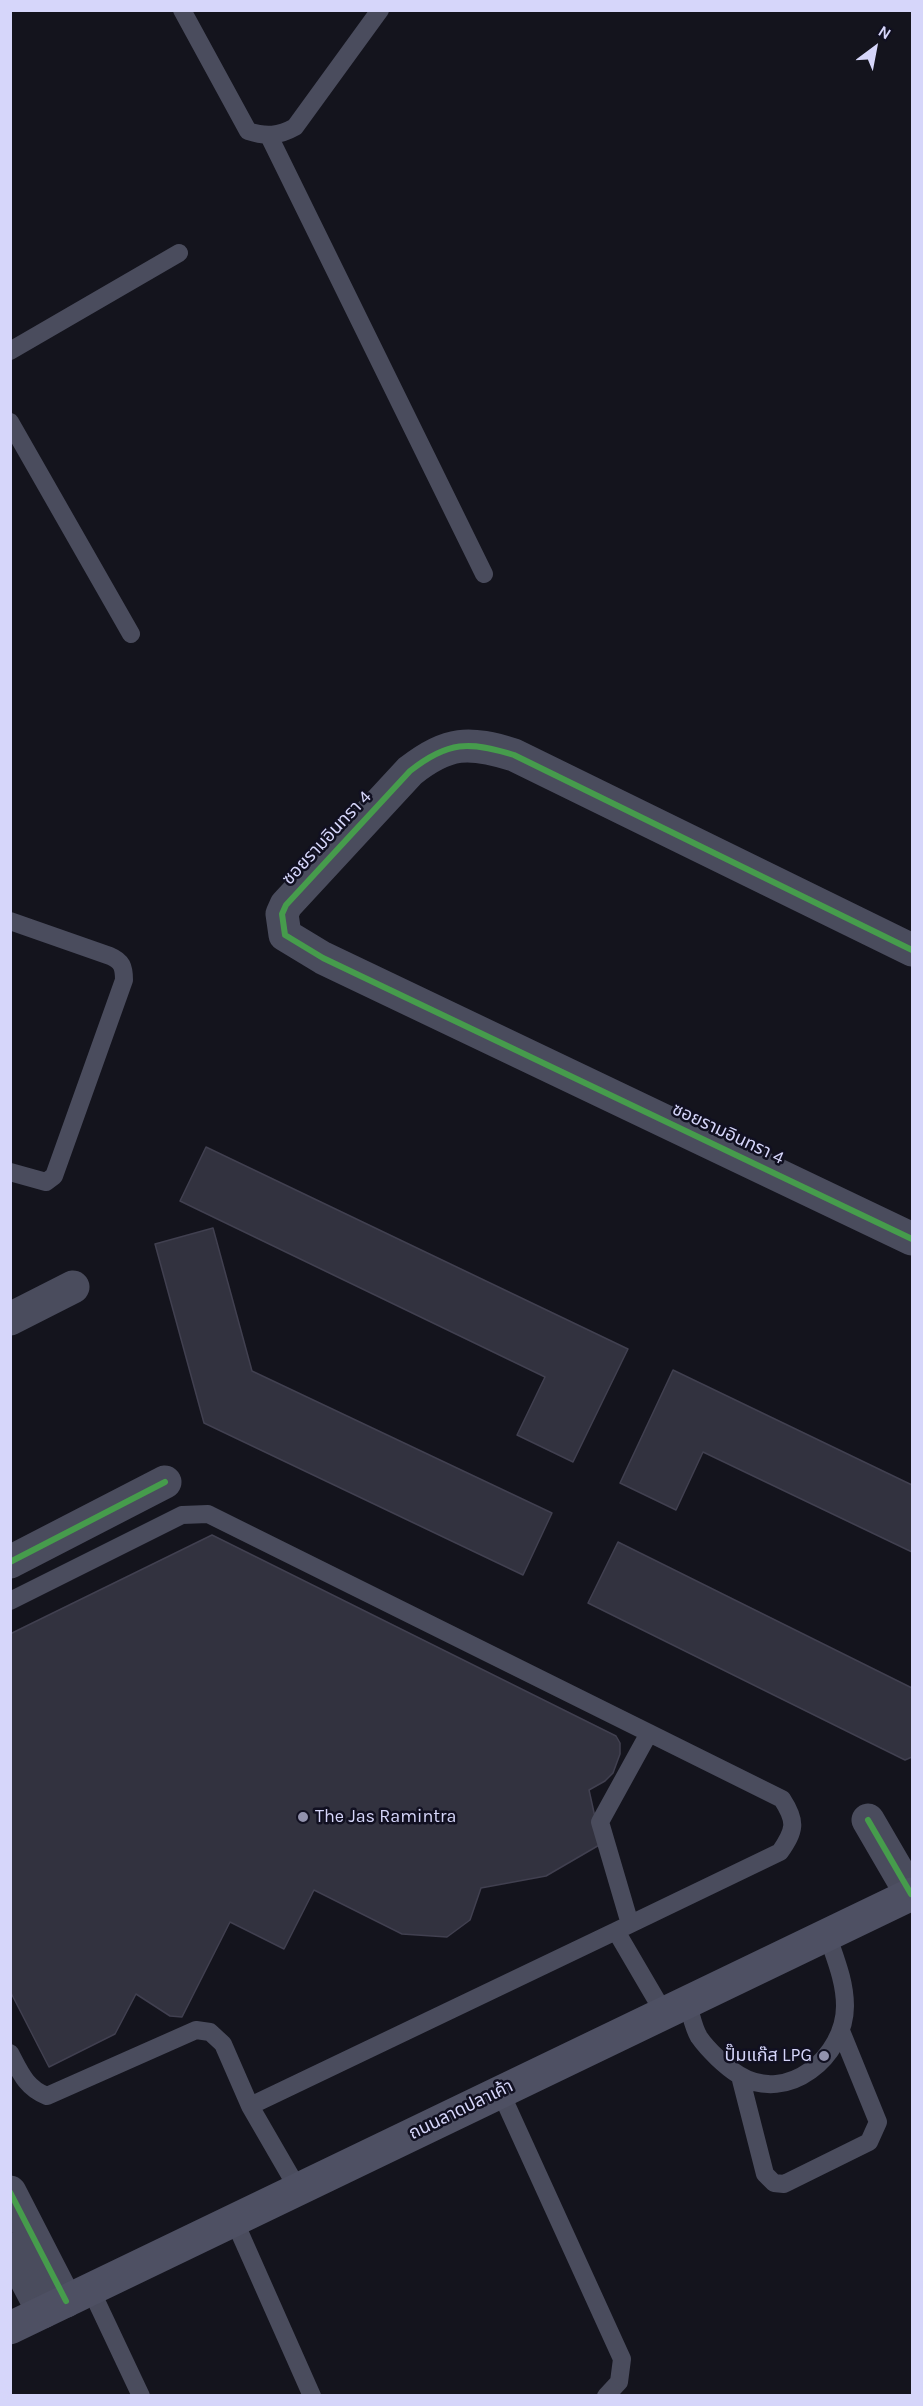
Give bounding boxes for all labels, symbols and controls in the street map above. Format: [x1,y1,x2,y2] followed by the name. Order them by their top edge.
[845,18,905,78] north arrow
[875,21,895,43] text: N
[278,786,376,890] street label: ซอยรามอินทรา 4
[669,1099,787,1169] street label: ซอยรามอินทรา 4
[315,1806,456,1828] place label: The Jas Ramintra
[296,1810,310,1824] marker: The Jas Ramintra
[724,2045,812,2067] place label: ปั๊มแก๊ส LPG
[817,2049,831,2063] marker: ปั๊มแก๊ส LPG
[405,2075,517,2145] street label: ถนนลาดปลาเค้า

